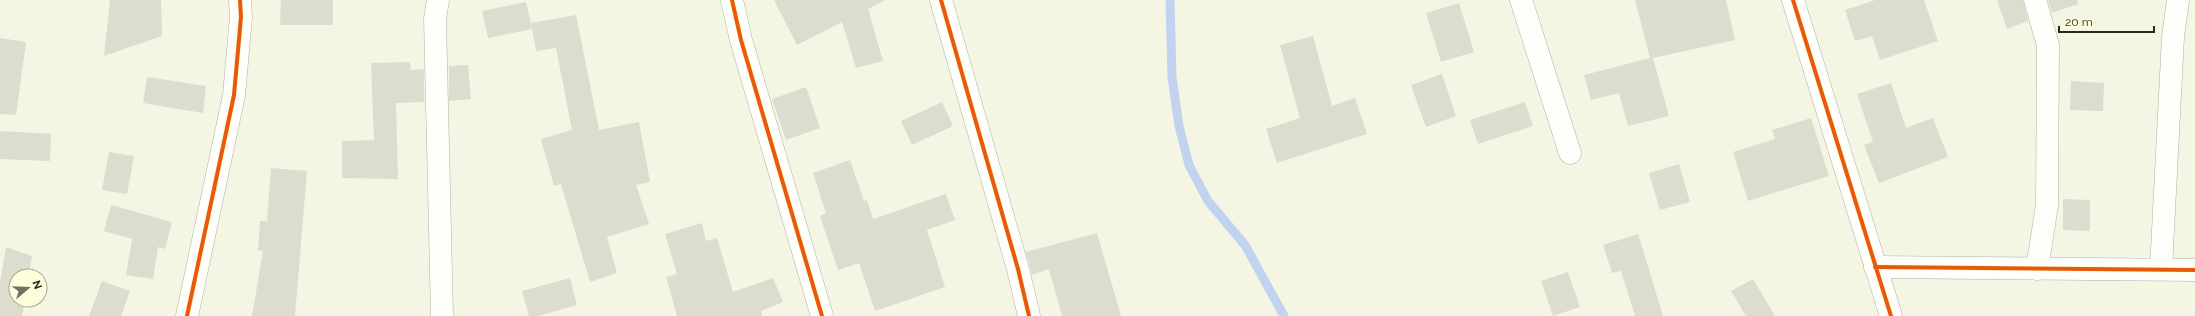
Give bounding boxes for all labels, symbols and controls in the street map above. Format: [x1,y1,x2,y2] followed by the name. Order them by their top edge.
[2059,8,2154,34] scale bar
[2065,15,2093,29] text: 20 m
[8,268,48,308] north arrow
[29,279,44,291] text: N

